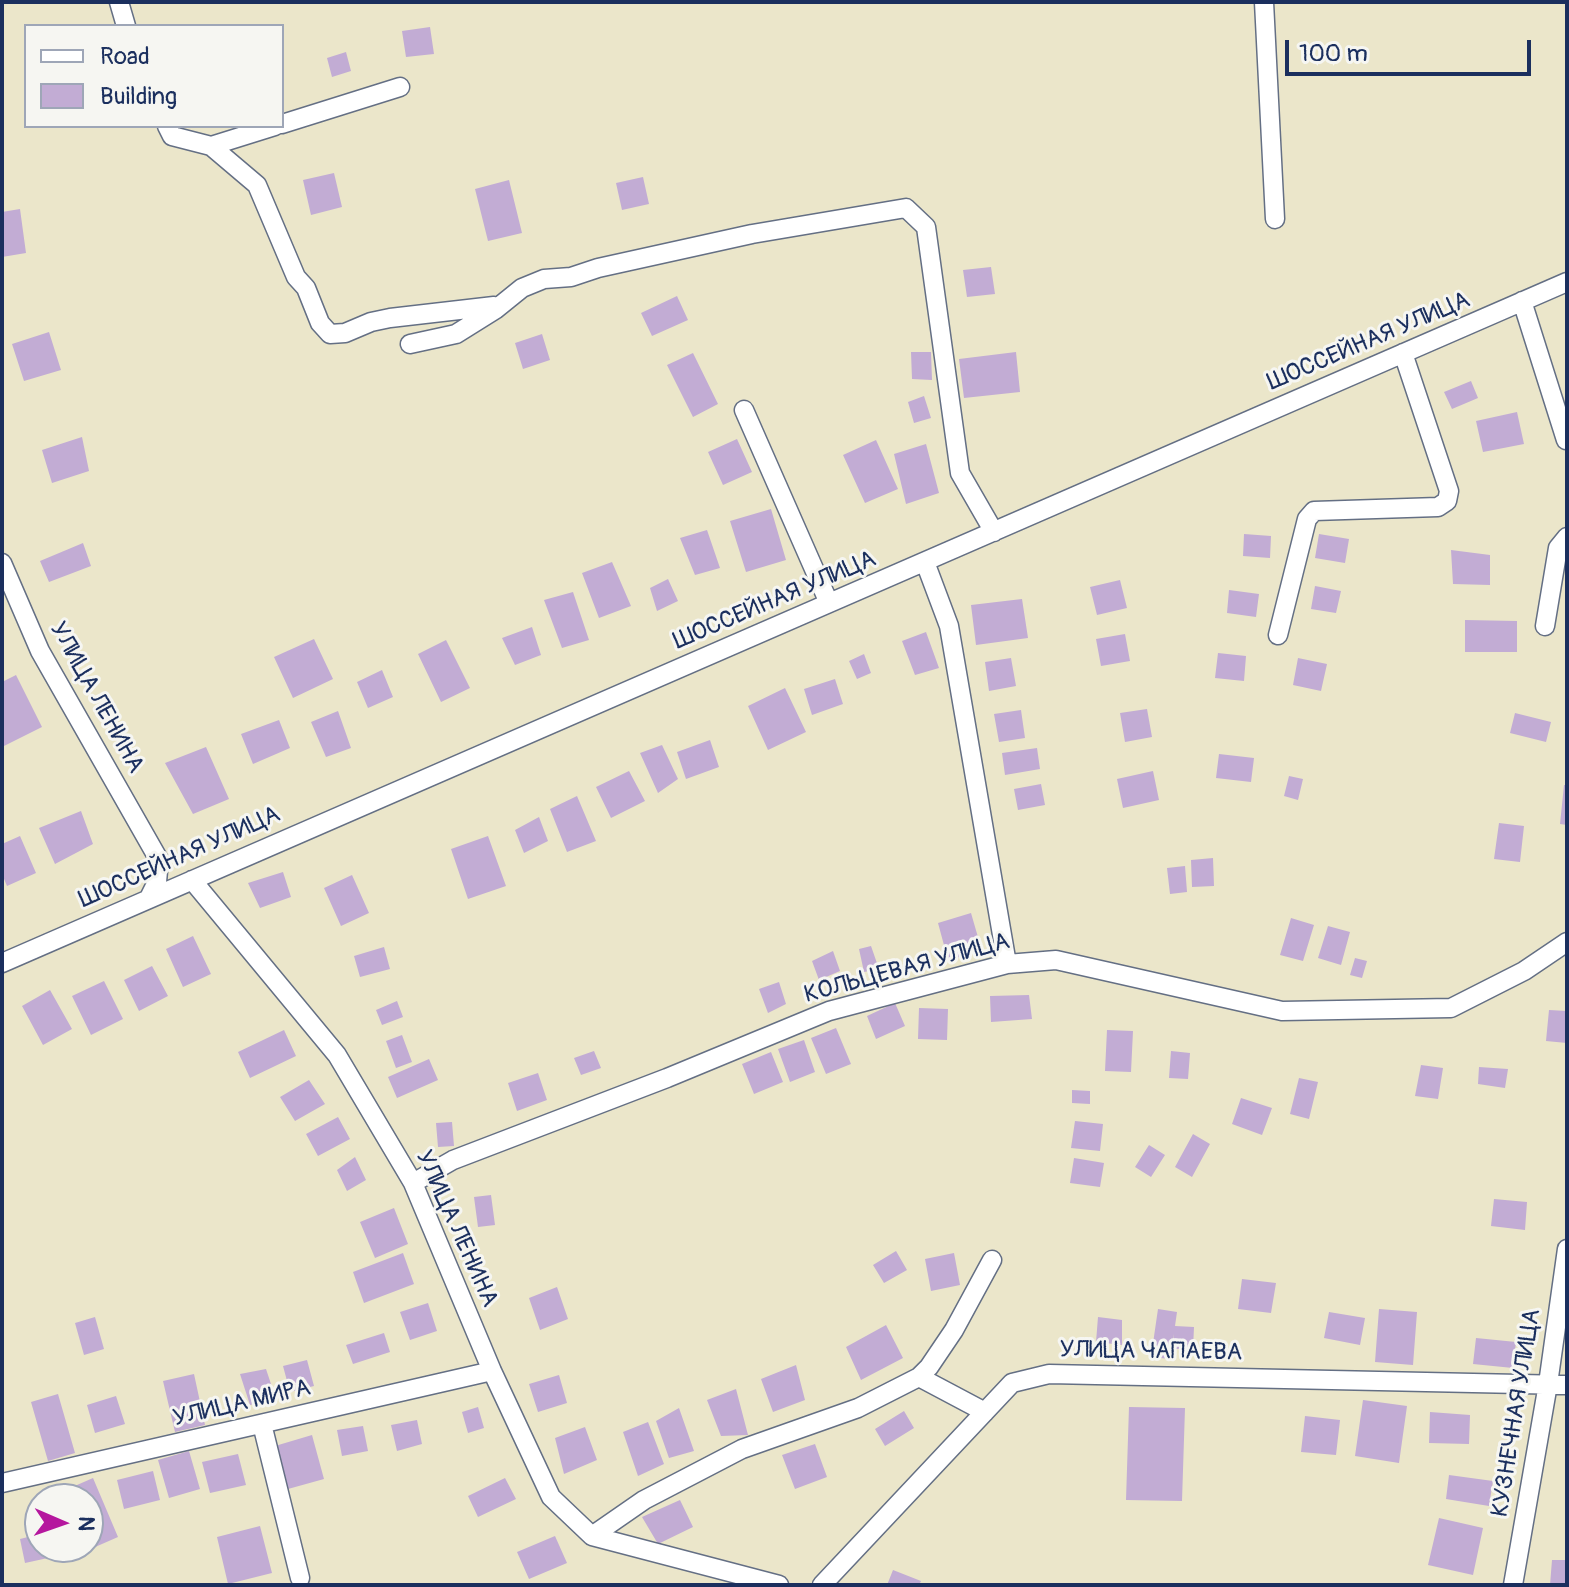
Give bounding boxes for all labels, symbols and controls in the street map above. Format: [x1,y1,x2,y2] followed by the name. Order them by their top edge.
[24,24,284,128] legend
[1289,24,1535,74] scale bar
[1299,39,1368,68] text: 100 m
[100,42,150,71] text: Road
[100,82,177,111] text: Building
[1263,286,1475,398] street label: ШОССЕЙНАЯ УЛИЦА
[669,545,881,657] street label: ШОССЕЙНАЯ УЛИЦА
[43,617,149,779] street label: УЛИЦА ЛЕНИНА
[75,801,285,915] street label: ШОССЕЙНАЯ УЛИЦА
[801,928,1013,1010] street label: КОЛЬЦЕВАЯ УЛИЦА
[409,1146,503,1312] street label: УЛИЦА ЛЕНИНА
[1486,1307,1548,1519] street label: КУЗНЕЧНАЯ УЛИЦА
[1059,1336,1243,1368] street label: УЛИЦА ЧАПАЕВА
[170,1374,314,1434] street label: УЛИЦА МИРА
[24,1483,104,1563] north arrow
[72,1516,100,1532] text: N

